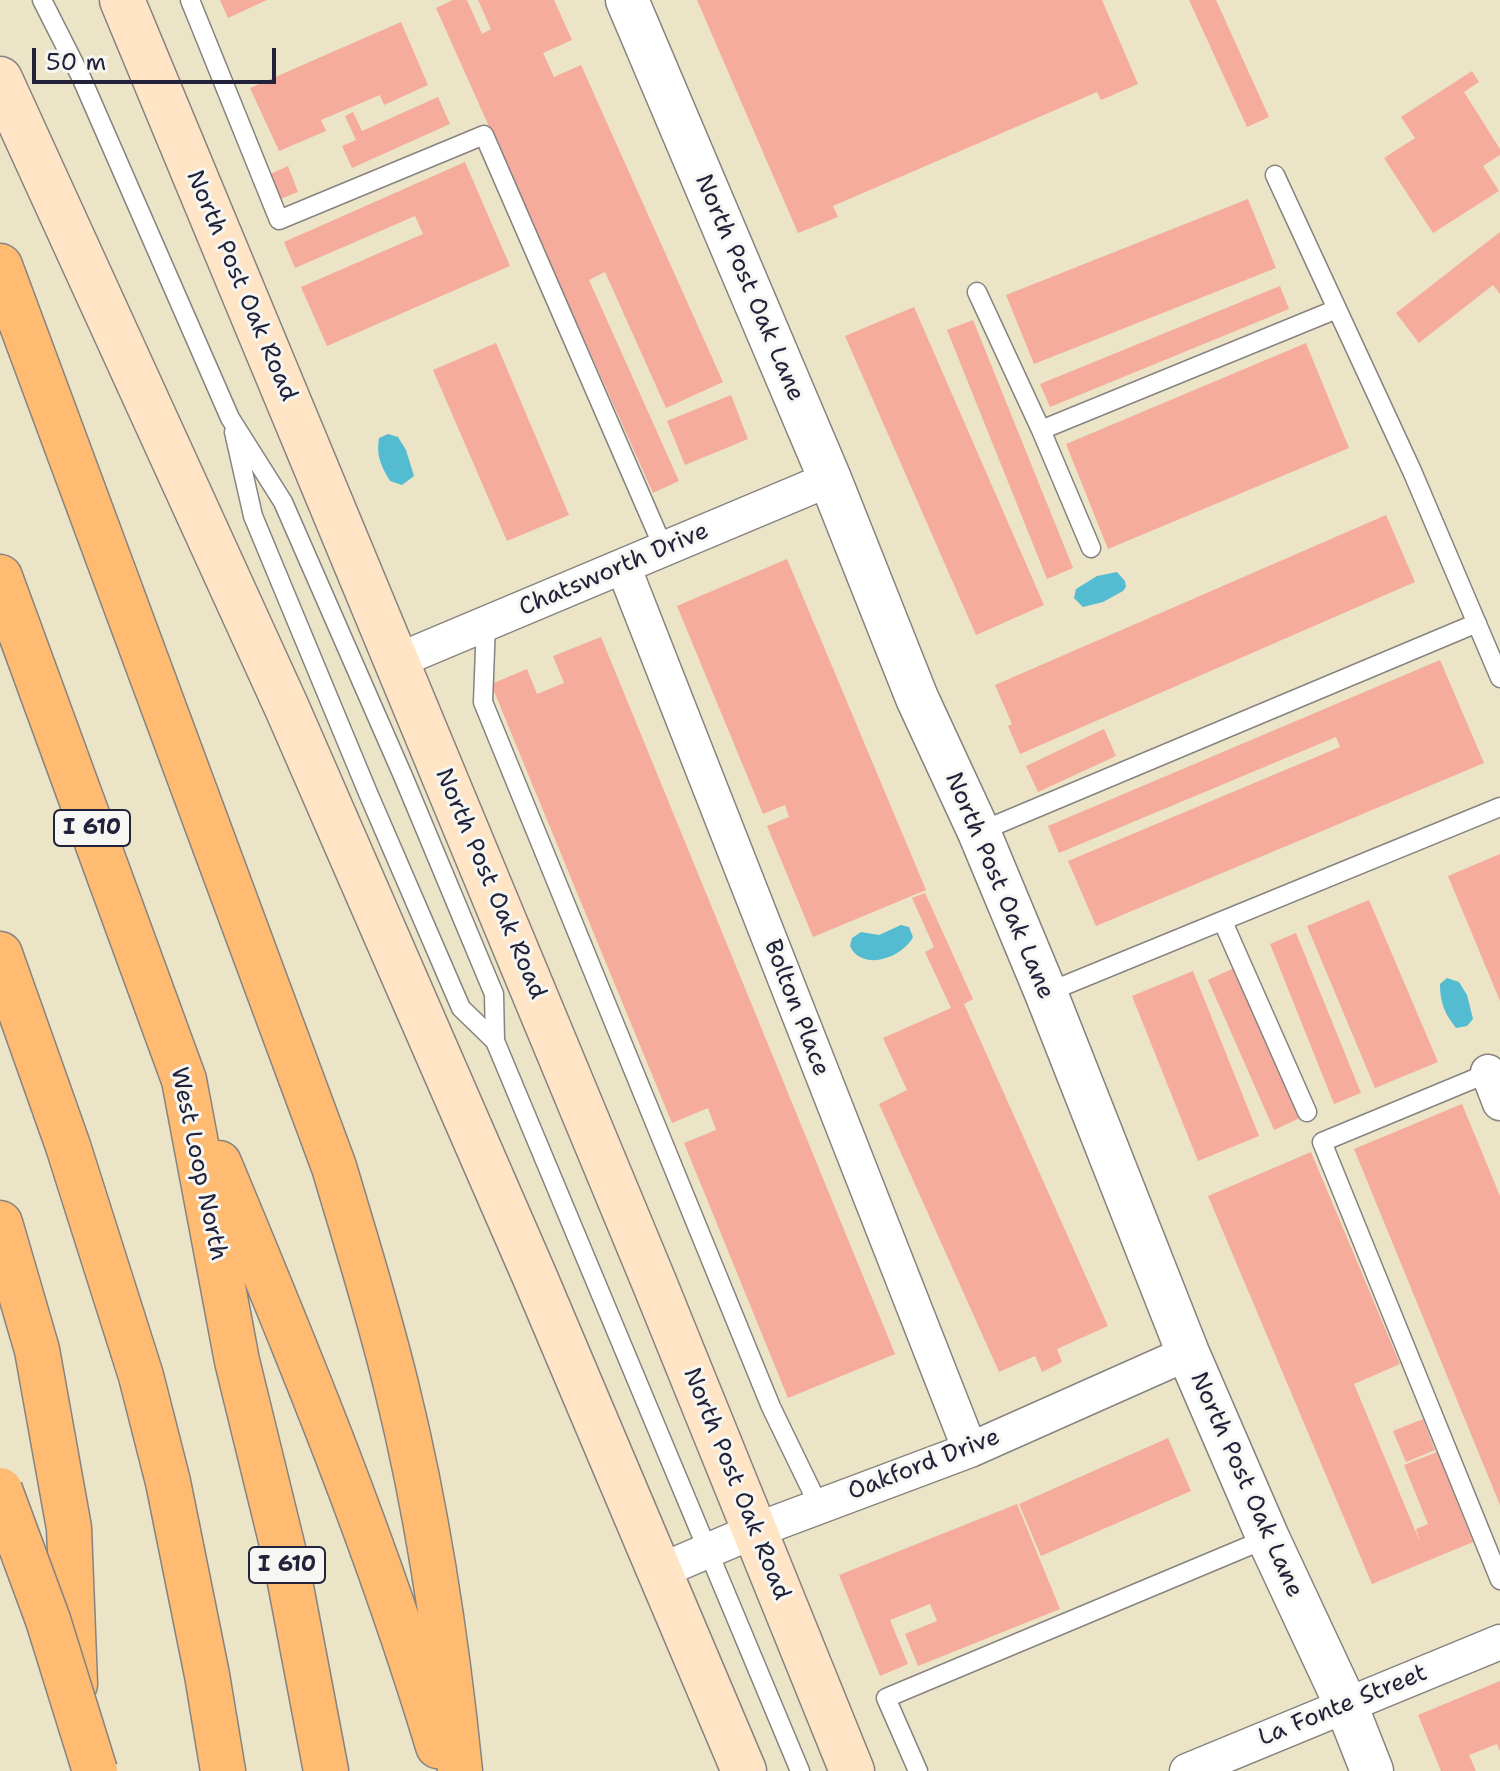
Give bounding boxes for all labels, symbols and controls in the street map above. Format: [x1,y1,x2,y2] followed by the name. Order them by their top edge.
[36,32,280,82] scale bar
[46,46,106,78] text: 50 m
[179,166,303,406] street label: North Post Oak Road
[688,170,810,406] street label: North Post Oak Lane
[515,517,713,623] street label: Chatsworth Drive
[428,764,552,1004] street label: North Post Oak Road
[938,768,1060,1004] street label: North Post Oak Lane
[54,810,130,846] road number: I 610
[757,936,835,1080] street label: Bolton Place
[163,1065,233,1263] street label: West Loop North
[676,1364,796,1604] street label: North Post Oak Road
[1183,1368,1309,1602] street label: North Post Oak Lane
[844,1423,1004,1507] street label: Oakford Drive
[249,1547,325,1583] road number: I 610
[1254,1659,1432,1753] street label: La Fonte Street

